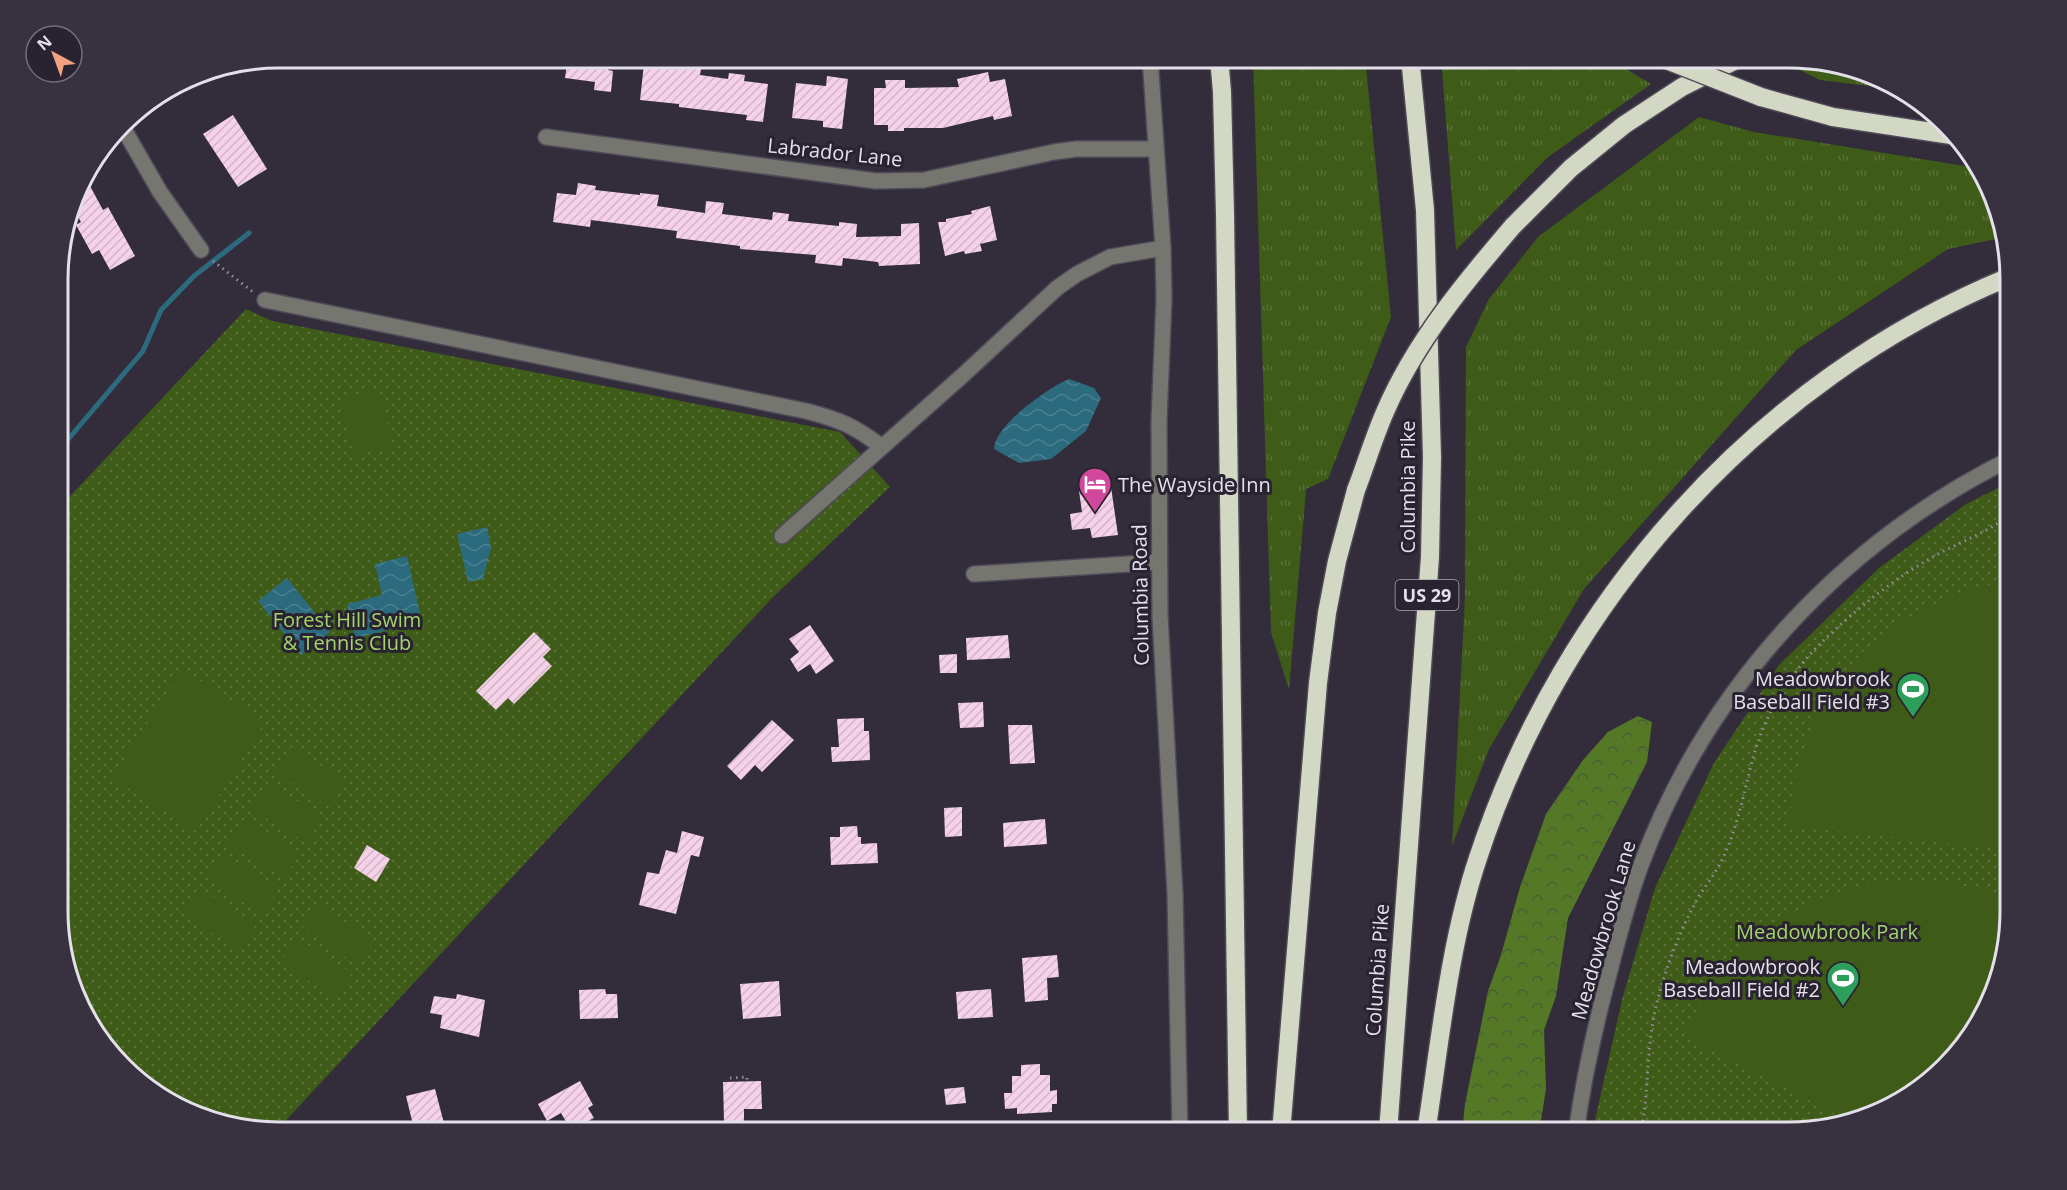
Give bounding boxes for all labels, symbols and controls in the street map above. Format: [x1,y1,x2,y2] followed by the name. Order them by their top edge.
[24,24,84,84] north arrow
[32,30,56,55] text: N
[766,131,904,173] street label: Labrador Lane
[1394,421,1421,553] street label: Columbia Pike
[1077,466,1113,513] hotel icon: The Wayside Inn
[1118,471,1271,498] place label: The Wayside Inn
[1125,524,1155,666] street label: Columbia Road
[1396,580,1458,610] road number: US 29
[273,606,421,656] park label: Forest Hill Swim & Tennis Club
[1733,665,1890,715] place label: Meadowbrook Baseball Field #3
[1895,671,1931,718] sports icon: Meadowbrook Baseball Field #3
[1564,837,1642,1023] street label: Meadowbrook Lane
[1359,903,1395,1037] street label: Columbia Pike
[1736,918,1919,945] park label: Meadowbrook Park
[1663,953,1820,1003] place label: Meadowbrook Baseball Field #2
[1825,960,1861,1007] sports icon: Meadowbrook Baseball Field #2

